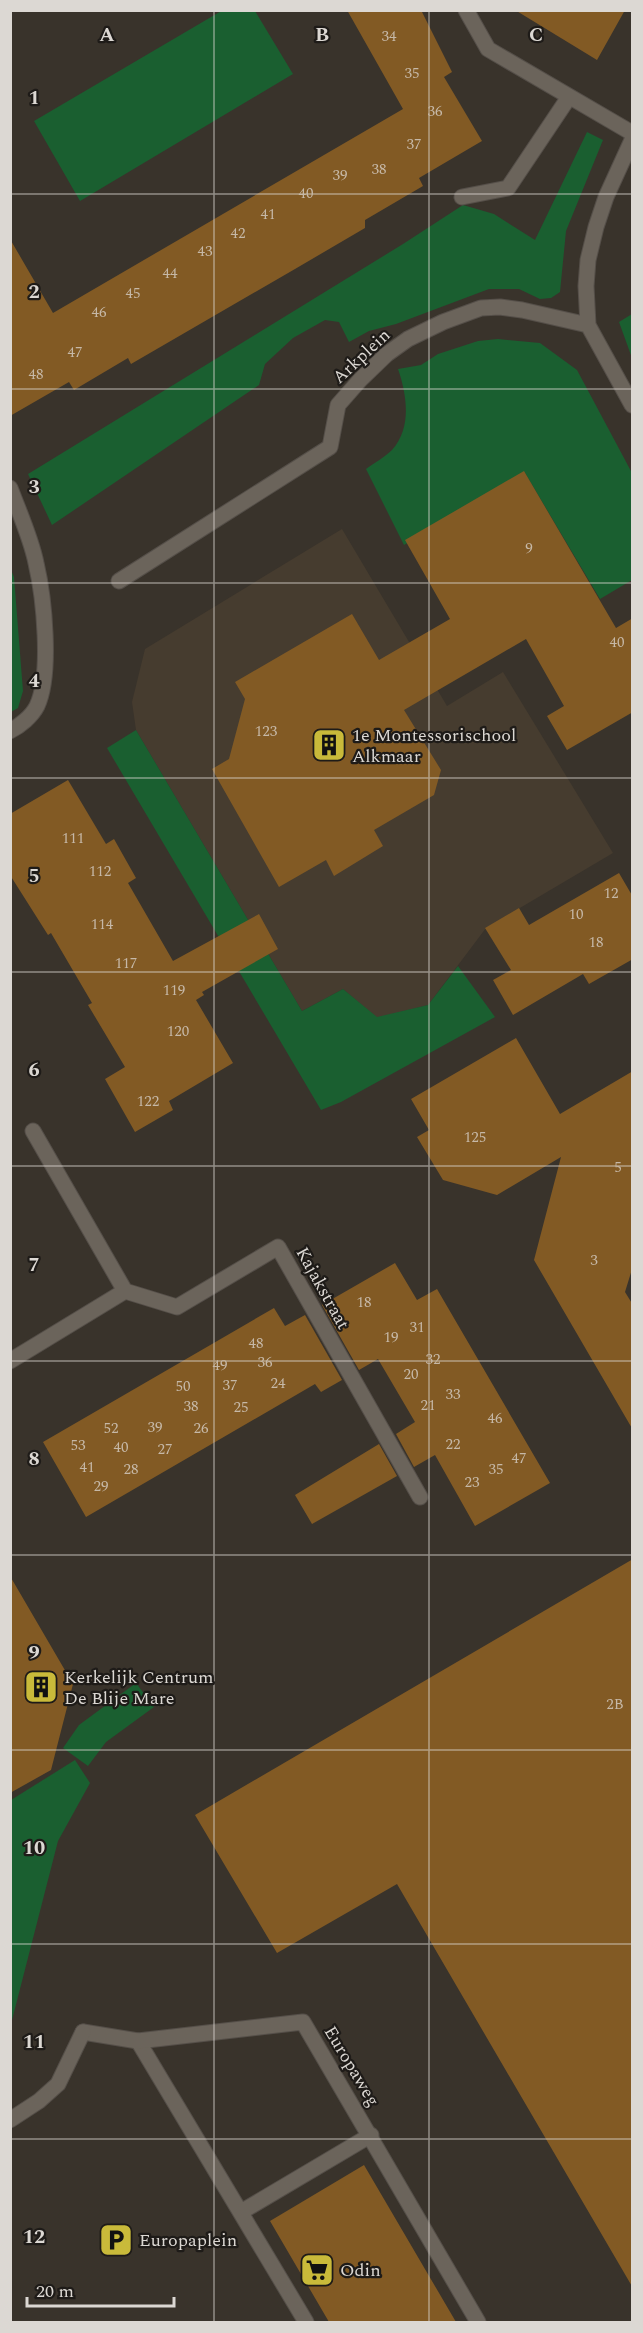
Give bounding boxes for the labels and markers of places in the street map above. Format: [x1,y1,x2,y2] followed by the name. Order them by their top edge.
[352,722,516,770] place label: 1e Montessorischool Alkmaar
[311,727,347,763] building icon: 1e Montessorischool Alkmaar
[64,1664,214,1712] place label: Kerkelijk Centrum De Blije Mare
[23,1669,59,1705] building icon: Kerkelijk Centrum De Blije Mare
[98,2222,134,2258] parking icon: Europaplein
[139,2227,237,2254] place label: Europaplein
[299,2252,335,2288] supermarket icon: Odin
[340,2257,381,2284] place label: Odin

